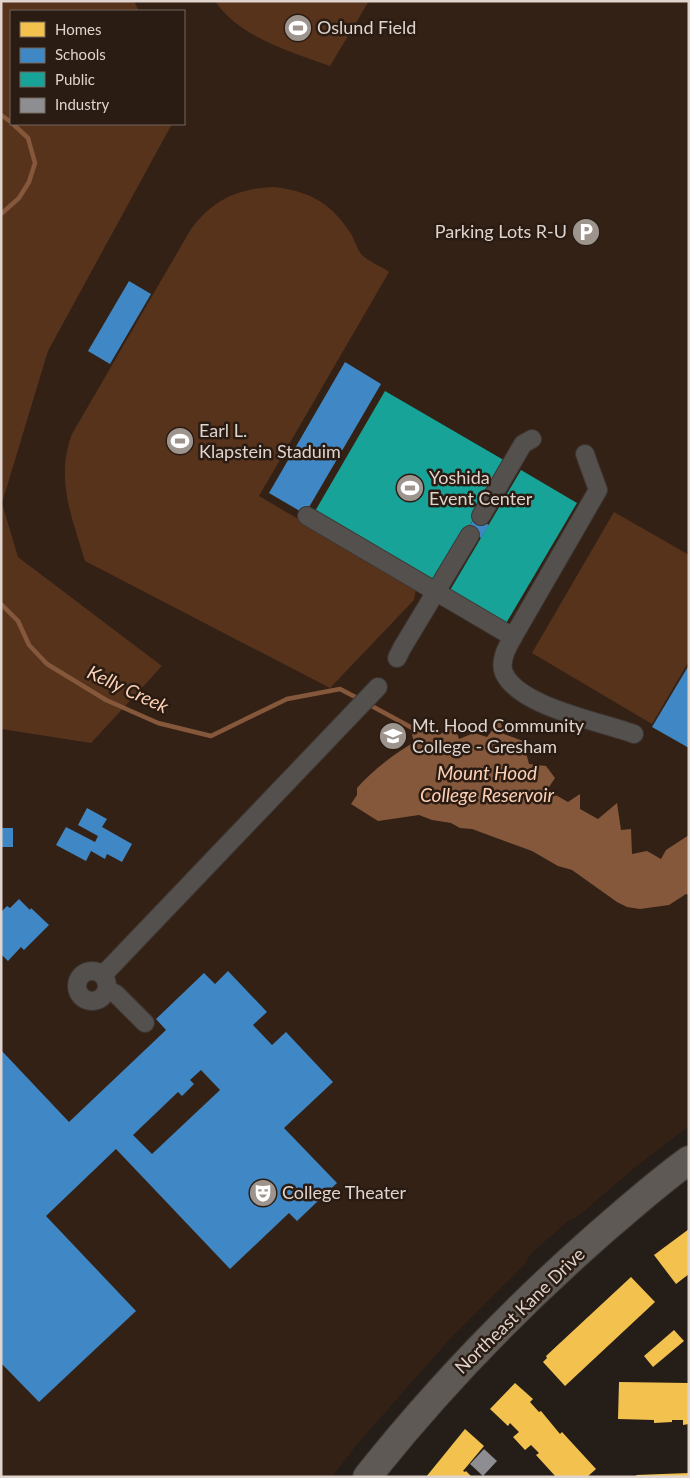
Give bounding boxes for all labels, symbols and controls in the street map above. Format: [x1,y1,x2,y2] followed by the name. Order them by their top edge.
[10,10,185,125] legend
[283,13,313,43] sports icon: Oslund Field
[317,16,416,38] place label: Oslund Field
[55,20,101,38] text: Homes
[55,45,106,63] text: Schools
[55,70,95,88] text: Public
[55,95,110,113] text: Industry
[571,217,601,247] parking icon: Parking Lots R-U
[435,220,567,242] place label: Parking Lots R-U
[199,419,341,462] place label: Earl L. Klapstein Staduim
[165,426,195,456] sports icon: Earl L. Klapstein Staduim
[429,466,533,509] place label: Yoshida Event Center
[395,473,425,503] sports icon: Yoshida Event Center
[84,660,173,718] water label: Kelly Creek
[412,714,585,757] place label: Mt. Hood Community College - Gresham
[378,721,408,751] school or university icon: Mt. Hood Community College - Gresham
[420,761,554,806] water label: Mount Hood College Reservoir
[248,1178,278,1208] theatre icon: College Theater
[282,1181,407,1203] place label: College Theater
[450,1243,589,1378] street label: Northeast Kane Drive

